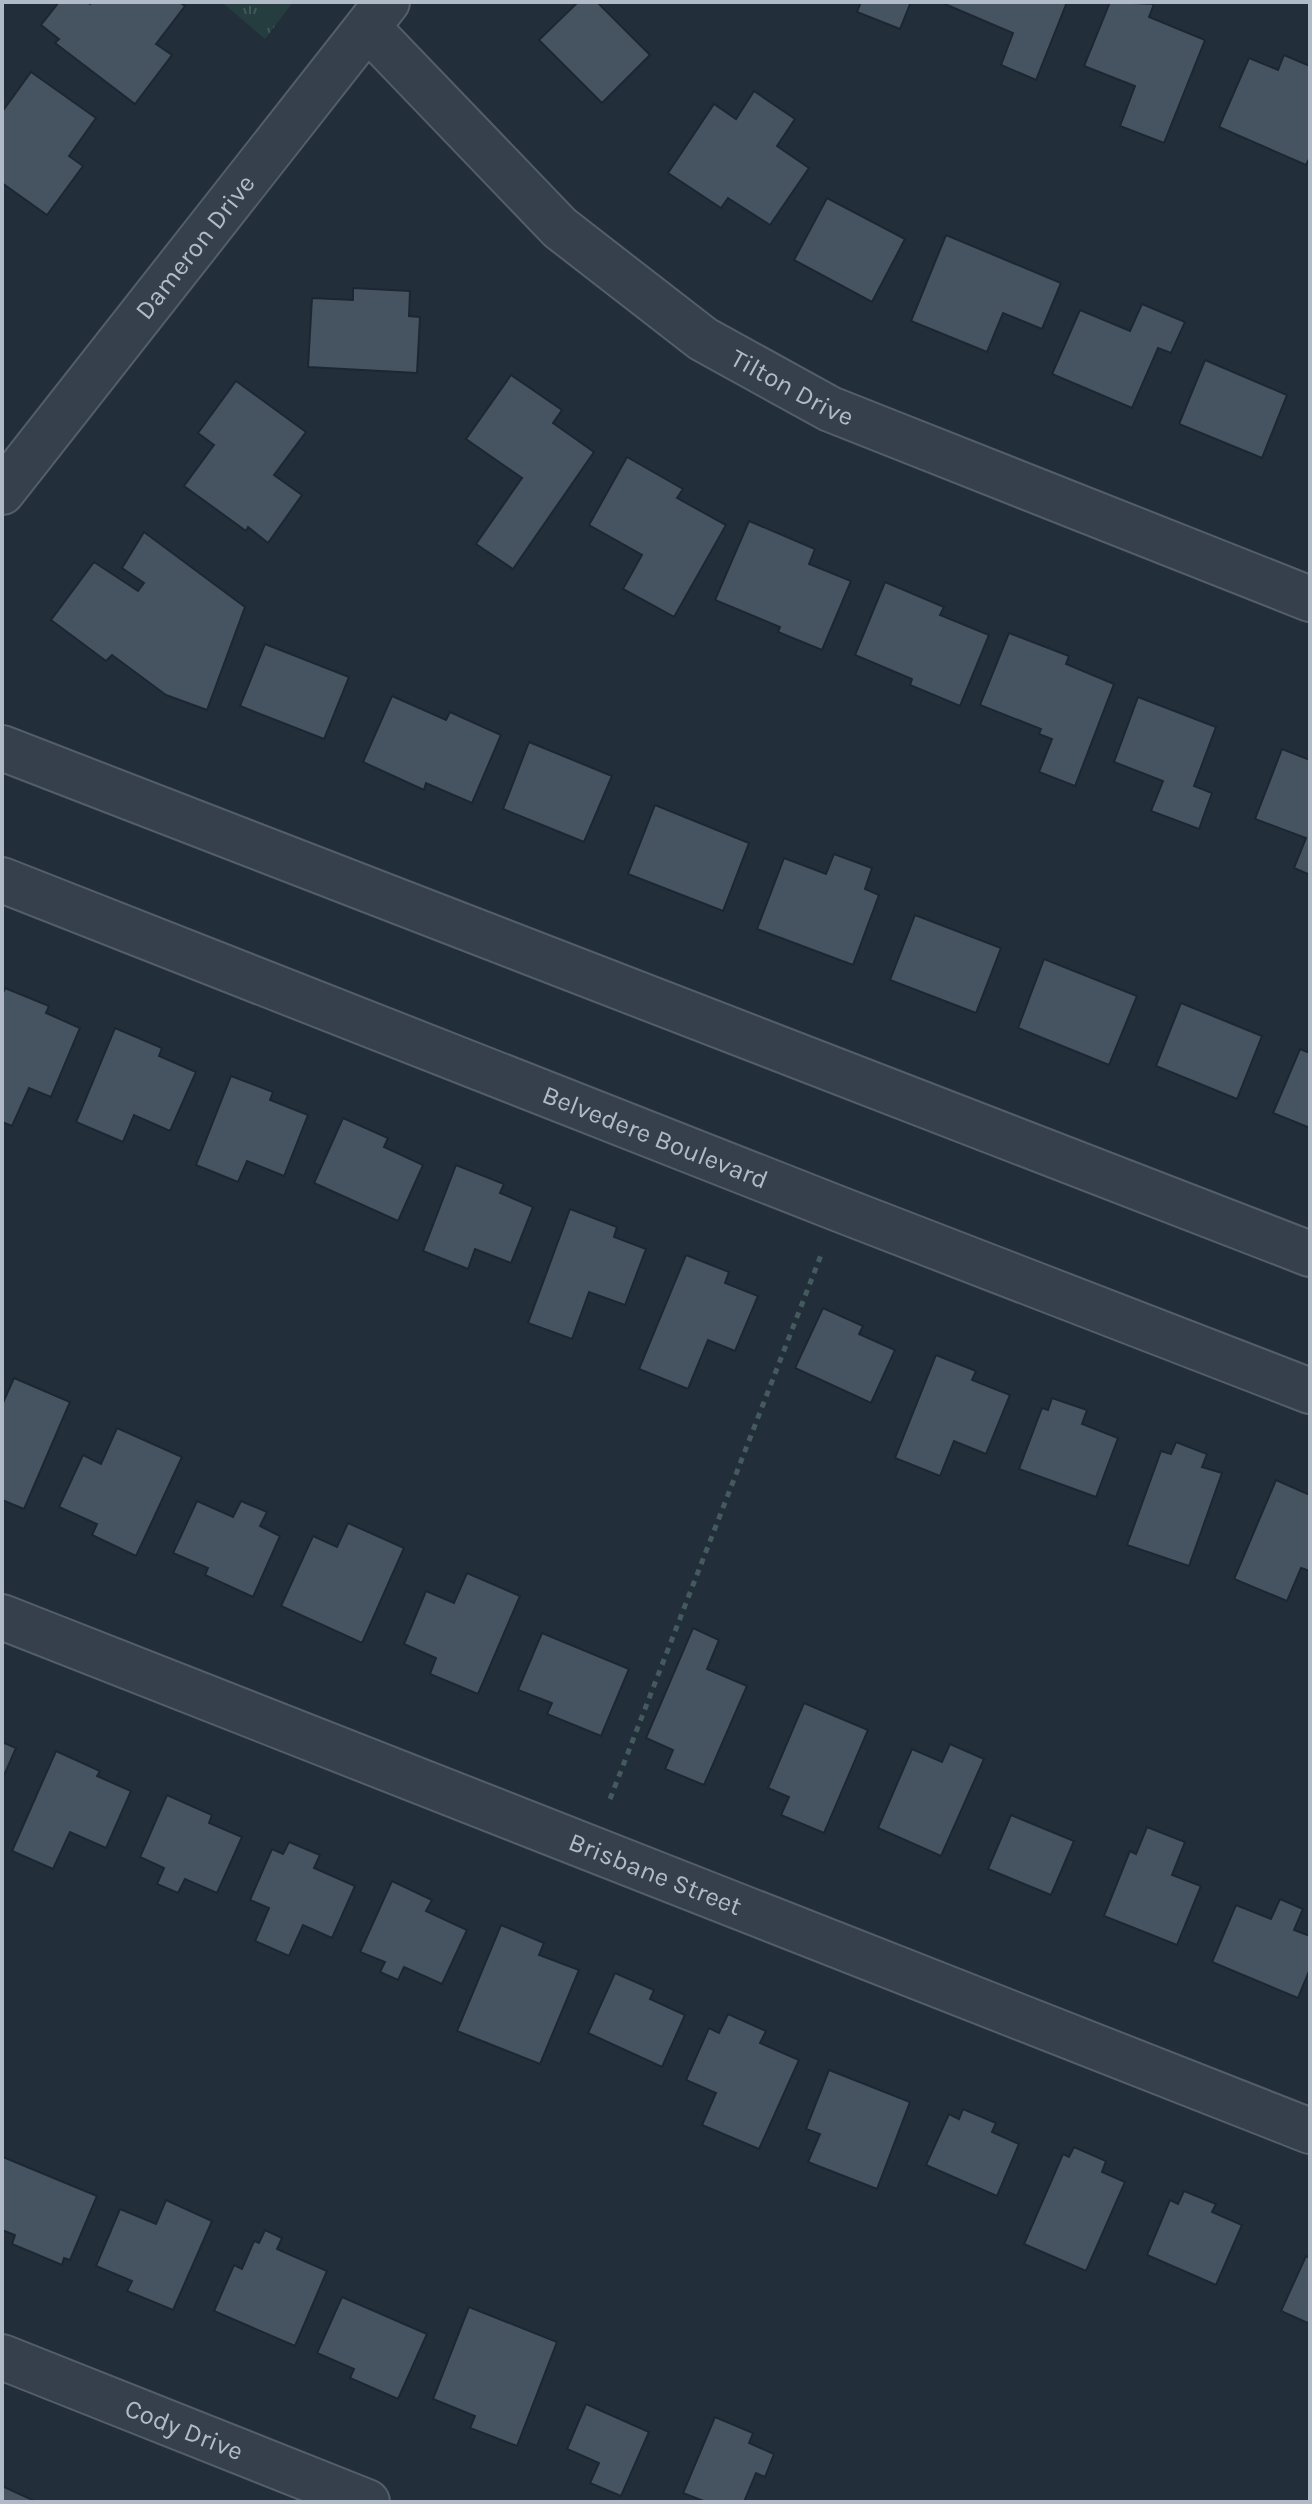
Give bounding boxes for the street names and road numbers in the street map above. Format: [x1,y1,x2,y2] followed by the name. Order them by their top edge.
[129,168,262,326] street label: Dameron Drive
[725,342,858,433] street label: Tilton Drive
[538,1079,772,1196] street label: Belvedere Boulevard
[564,1826,746,1922] street label: Brisbane Street
[120,2392,248,2467] street label: Cody Drive

